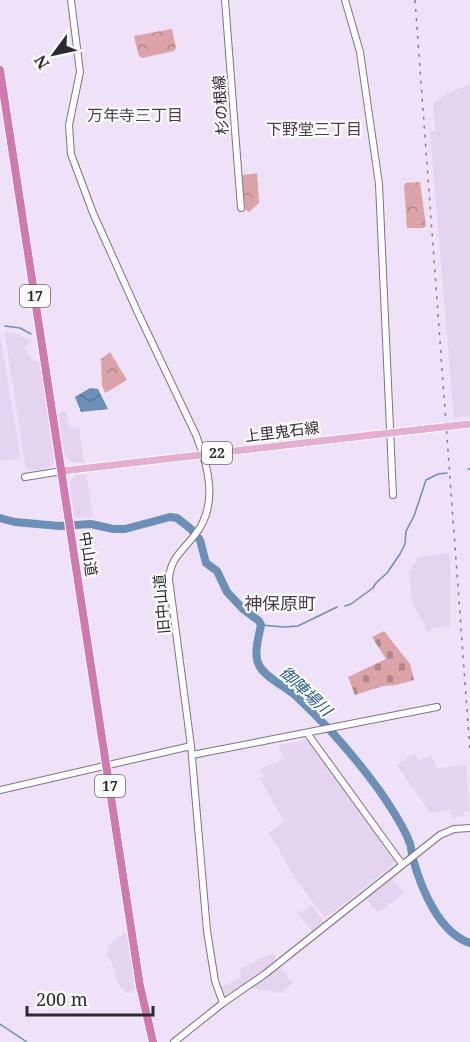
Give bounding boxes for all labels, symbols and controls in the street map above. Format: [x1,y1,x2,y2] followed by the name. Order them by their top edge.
[24,24,84,84] north arrow
[29,51,54,73] text: N
[208,74,232,136] street label: 杉の根線
[87,104,183,126] district label: 万年寺三丁目
[266,118,362,140] district label: 下野堂三丁目
[20,285,50,307] road number: 17
[243,417,320,446] street label: 上里鬼石線
[202,442,232,464] road number: 22
[76,530,102,578] street label: 中山道
[148,573,174,635] street label: 旧中山道
[244,591,316,615] district label: 神保原町
[275,661,338,722] water label: 御陣場川
[95,775,125,797] road number: 17
[27,979,153,1017] scale bar
[36,987,88,1011] text: 200 m

